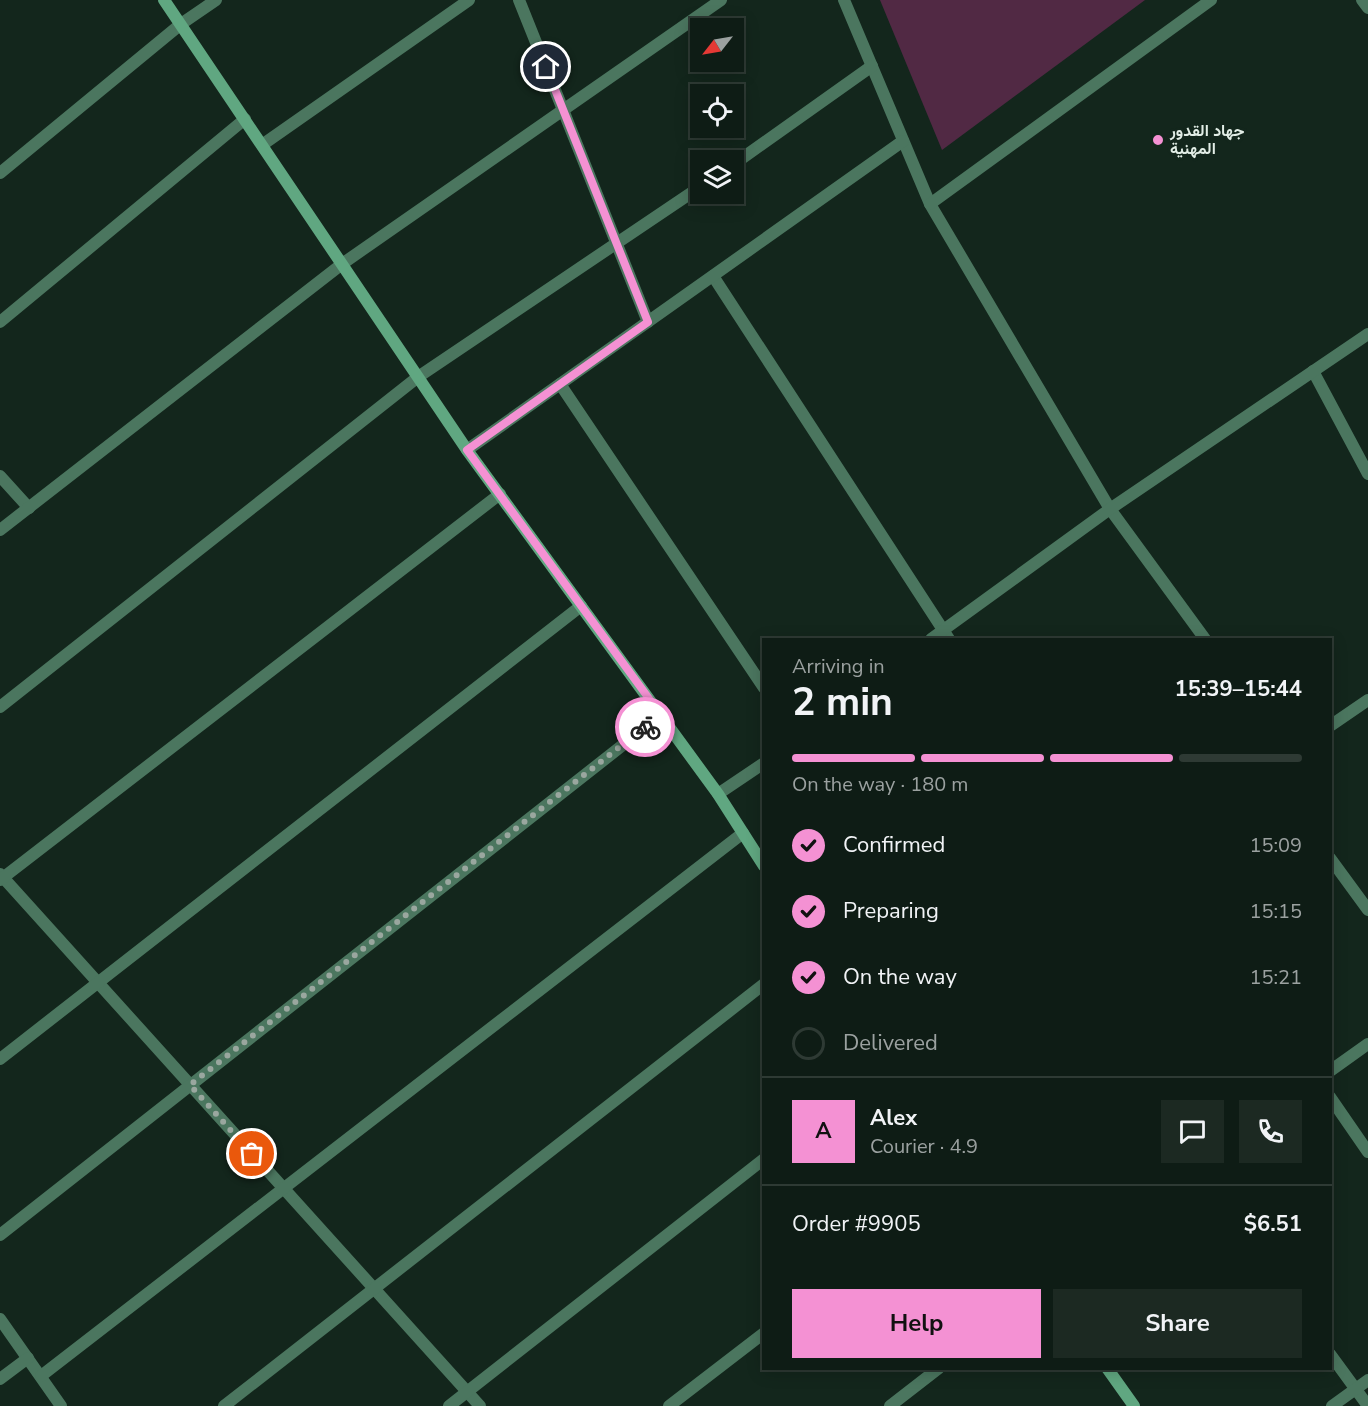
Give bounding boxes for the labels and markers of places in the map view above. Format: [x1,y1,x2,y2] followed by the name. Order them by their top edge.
[520,41,571,92] pin
[1169,120,1244,160] place label: جهاد القدور المهنية
[1151,133,1165,147] marker: جهاد القدور المهنية
[226,1128,277,1179] pin

